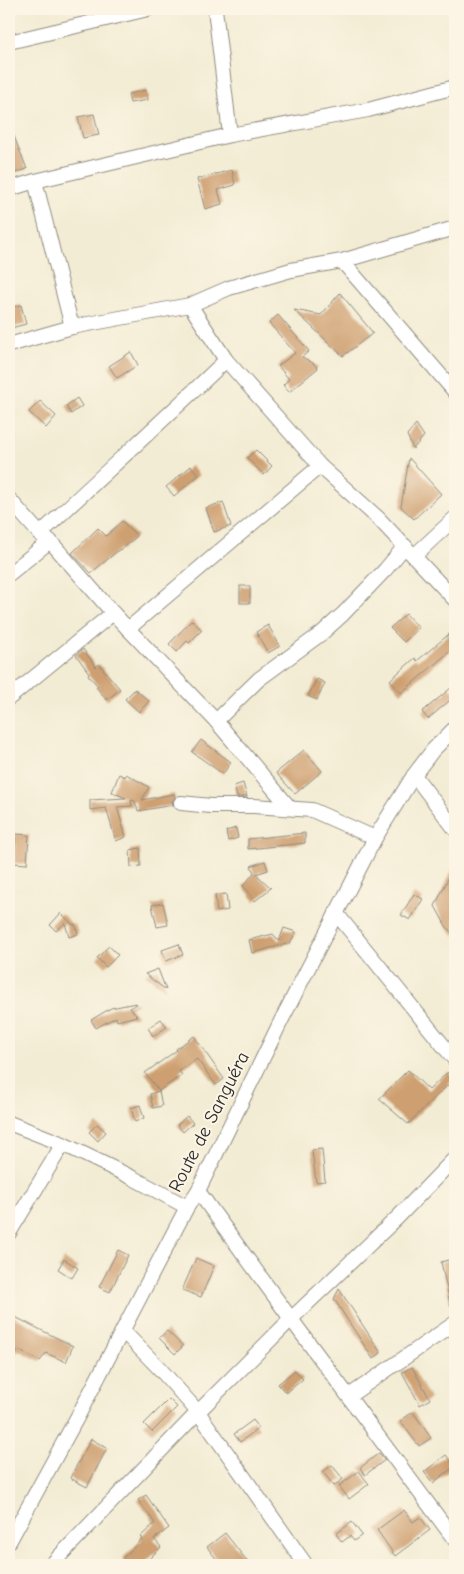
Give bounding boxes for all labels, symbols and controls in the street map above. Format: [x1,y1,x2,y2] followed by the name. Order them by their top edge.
[164,1048,254,1196] street label: Route de Sanguéra

